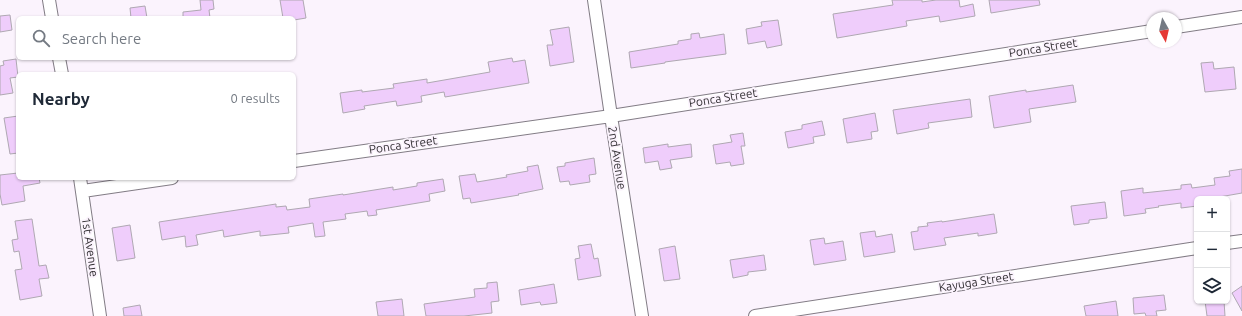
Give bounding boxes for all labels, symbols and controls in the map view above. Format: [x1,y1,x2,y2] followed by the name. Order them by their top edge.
[1146,12,1182,48] north arrow
[16,16,296,60] search box
[30,27,52,49] icon: search
[62,30,141,47] text: Search here
[1008,36,1078,59] street label: Ponca Street
[688,86,758,109] street label: Ponca Street
[32,89,90,108] text: Nearby
[230,91,280,105] text: 0 results
[606,125,629,190] street label: 2nd Avenue
[368,133,438,156] street label: Ponca Street
[1194,196,1230,304] map controls
[1194,196,1230,232] button: +
[80,216,101,277] street label: 1st Avenue
[1194,232,1230,268] button: −
[1194,268,1230,304] button: layers
[938,269,1014,294] street label: Kayuga Street

